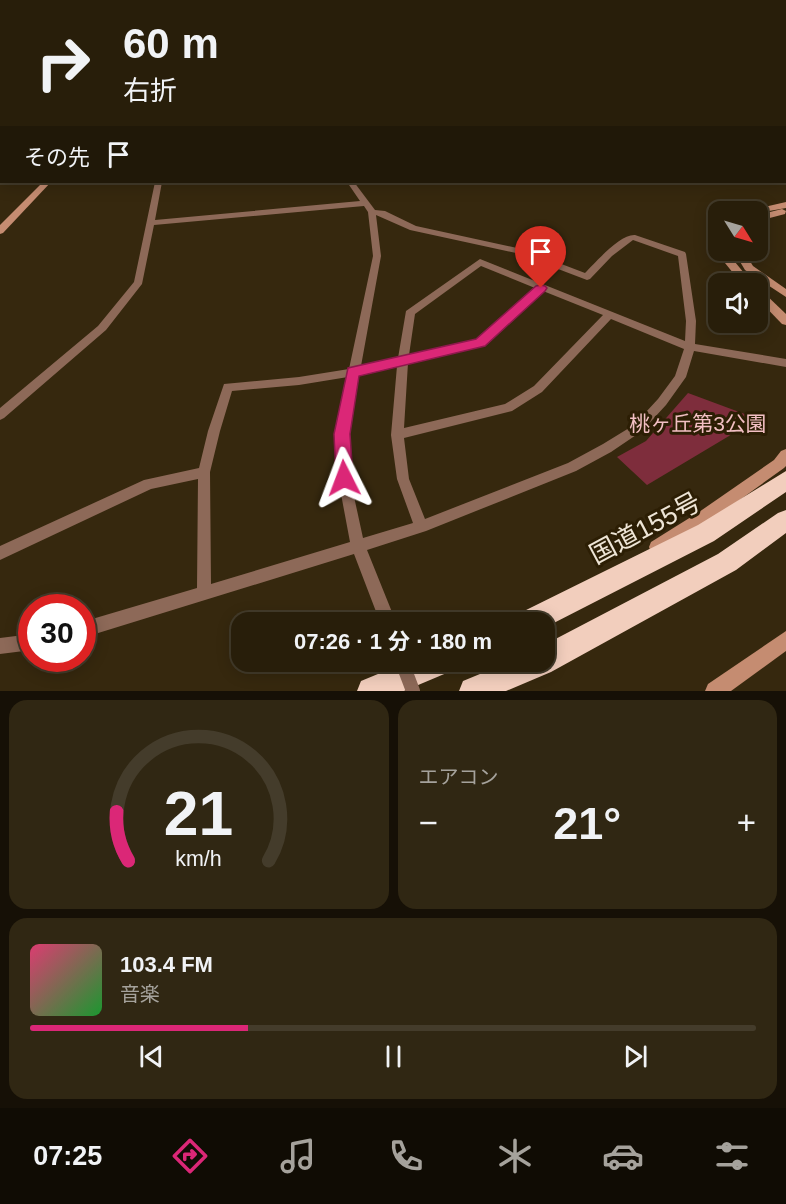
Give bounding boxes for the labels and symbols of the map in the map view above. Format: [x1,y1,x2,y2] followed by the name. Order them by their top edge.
[708,201,768,261] north arrow
[515,226,566,288] pin
[629,412,767,435] park label: 桃ヶ丘第3公園
[312,446,376,510] position arrow
[584,486,706,570] street label: 国道155号
[18,594,96,672] speed limit sign: 30

